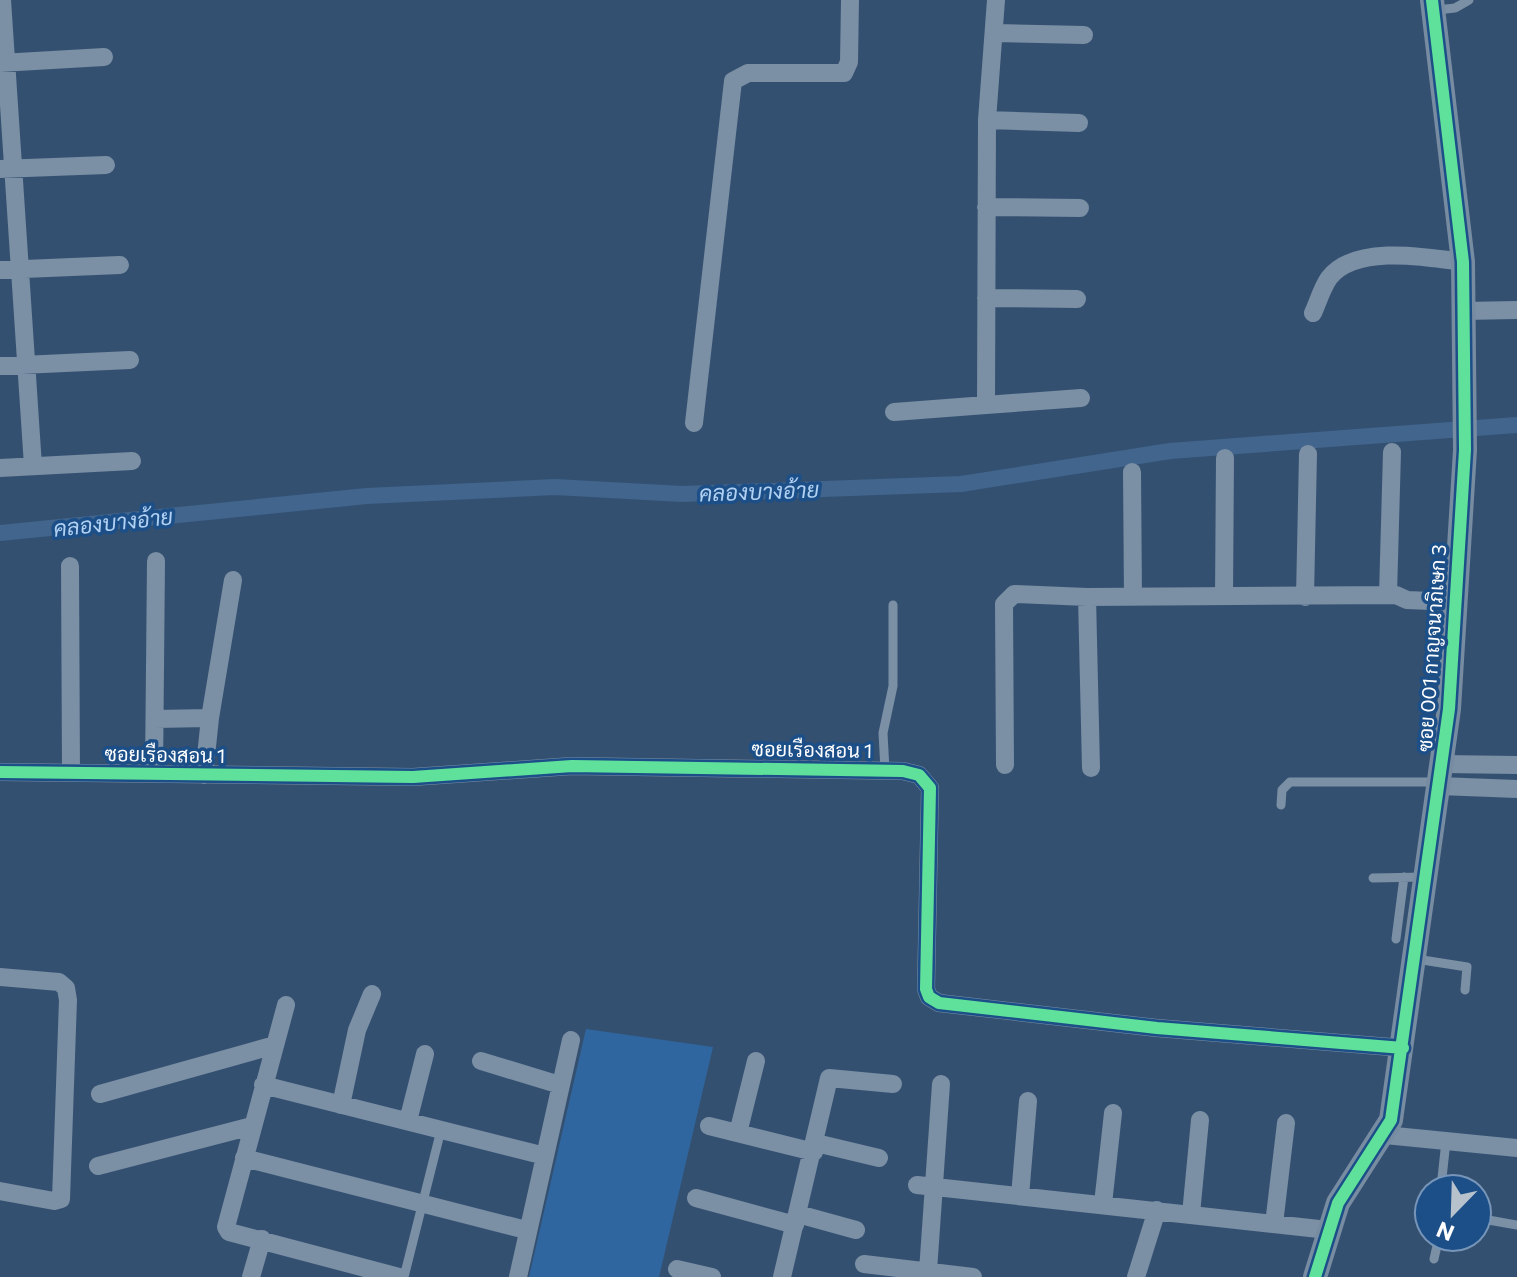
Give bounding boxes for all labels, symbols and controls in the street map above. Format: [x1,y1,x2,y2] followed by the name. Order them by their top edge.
[699,475,820,507] water label: คลองบางอ้าย
[52,502,174,542] water label: คลองบางอ้าย
[1412,543,1451,753] street label: ซอย 001 กาญจนาภิเษก 3
[751,735,873,762] street label: ซอยเรืองสอน 1
[104,740,226,767] street label: ซอยเรืองสอน 1
[1413,1173,1493,1253] north arrow
[1432,1216,1458,1248] text: N

